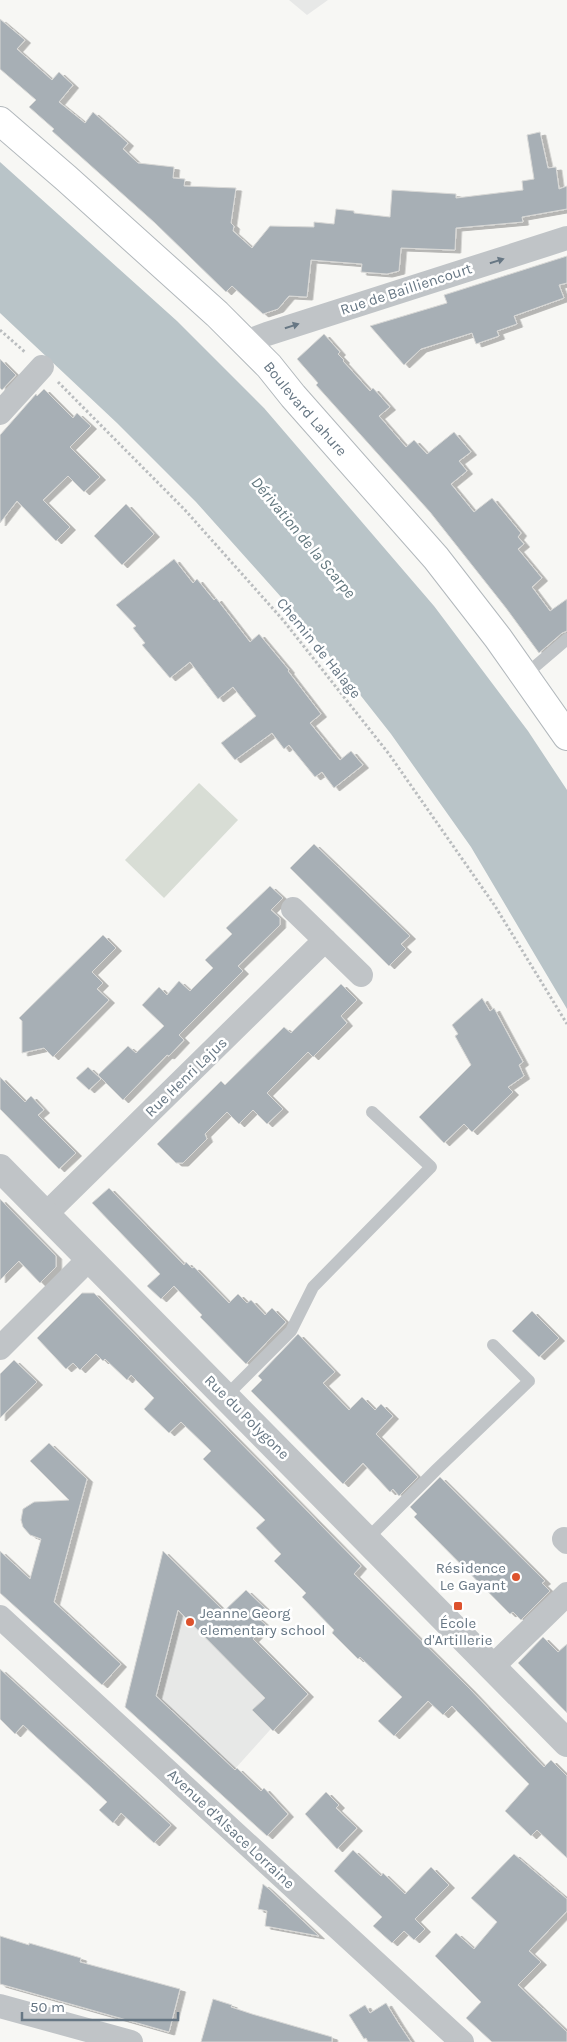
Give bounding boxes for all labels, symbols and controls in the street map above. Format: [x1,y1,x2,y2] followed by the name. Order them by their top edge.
[489,256,504,264] one-way arrow
[338,259,474,319] street label: Rue de Bailliencourt
[284,321,299,329] one-way arrow
[260,358,351,460] street label: Boulevard Lahure
[247,473,360,602] water label: Dérivation de la Scarpe
[273,594,365,702] street label: Chemin de Halage
[141,1033,231,1121] street label: Rue Henri Lajus
[201,1371,293,1463] street label: Rue du Polygone
[436,1559,506,1594] place label: Résidence Le Gayant
[510,1571,522,1583] marker: Résidence Le Gayant
[452,1600,464,1612] marker: École d'Artillerie
[200,1604,326,1639] place label: Jeanne Georg elementary school
[424,1614,492,1649] place label: École d'Artillerie
[184,1616,196,1628] marker: Jeanne Georg elementary school
[164,1765,298,1893] street label: Avenue d'Alsace Lorraine
[22,1990,179,2022] scale bar
[30,1998,65,2016] text: 50 m

